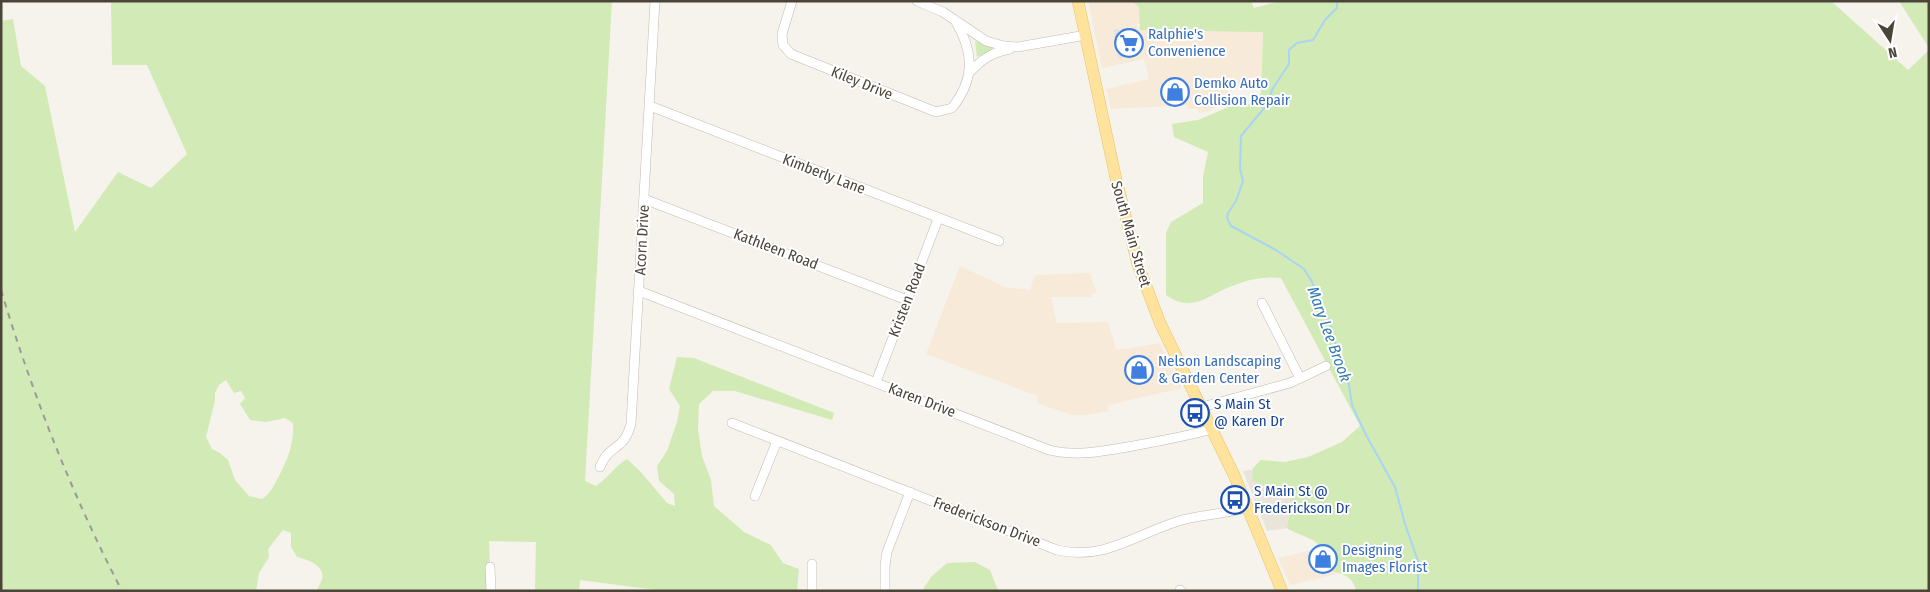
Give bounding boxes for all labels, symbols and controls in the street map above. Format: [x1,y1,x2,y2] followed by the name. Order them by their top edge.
[1865,15,1915,65] north arrow
[1148,25,1226,60] place label: Ralphie's Convenience
[1114,28,1144,58] supermarket icon: Ralphie's Convenience
[1887,43,1898,61] text: N
[829,62,895,104] street label: Kiley Drive
[1194,74,1291,109] place label: Demko Auto Collision Repair
[1160,77,1190,107] shop icon: Demko Auto Collision Repair
[780,150,868,198] street label: Kimberly Lane
[1107,179,1155,289] street label: South Main Street
[631,204,653,276] street label: Acorn Drive
[731,225,821,273] street label: Kathleen Road
[885,260,929,340] street label: Kristen Road
[1304,284,1356,384] water label: Mary Lee Brook
[1158,352,1281,387] place label: Nelson Landscaping & Garden Center
[1124,355,1154,385] shop icon: Nelson Landscaping & Garden Center
[886,379,958,421] street label: Karen Drive
[1214,395,1285,430] place label: S Main St @ Karen Dr
[1180,398,1210,428] bus stop icon: S Main St @ Karen Dr
[1254,482,1351,517] place label: S Main St @ Frederickson Dr
[1220,485,1250,515] bus stop icon: S Main St @ Frederickson Dr
[931,493,1043,551] street label: Frederickson Drive
[1342,541,1427,576] place label: Designing Images Florist
[1308,544,1338,574] shop icon: Designing Images Florist

